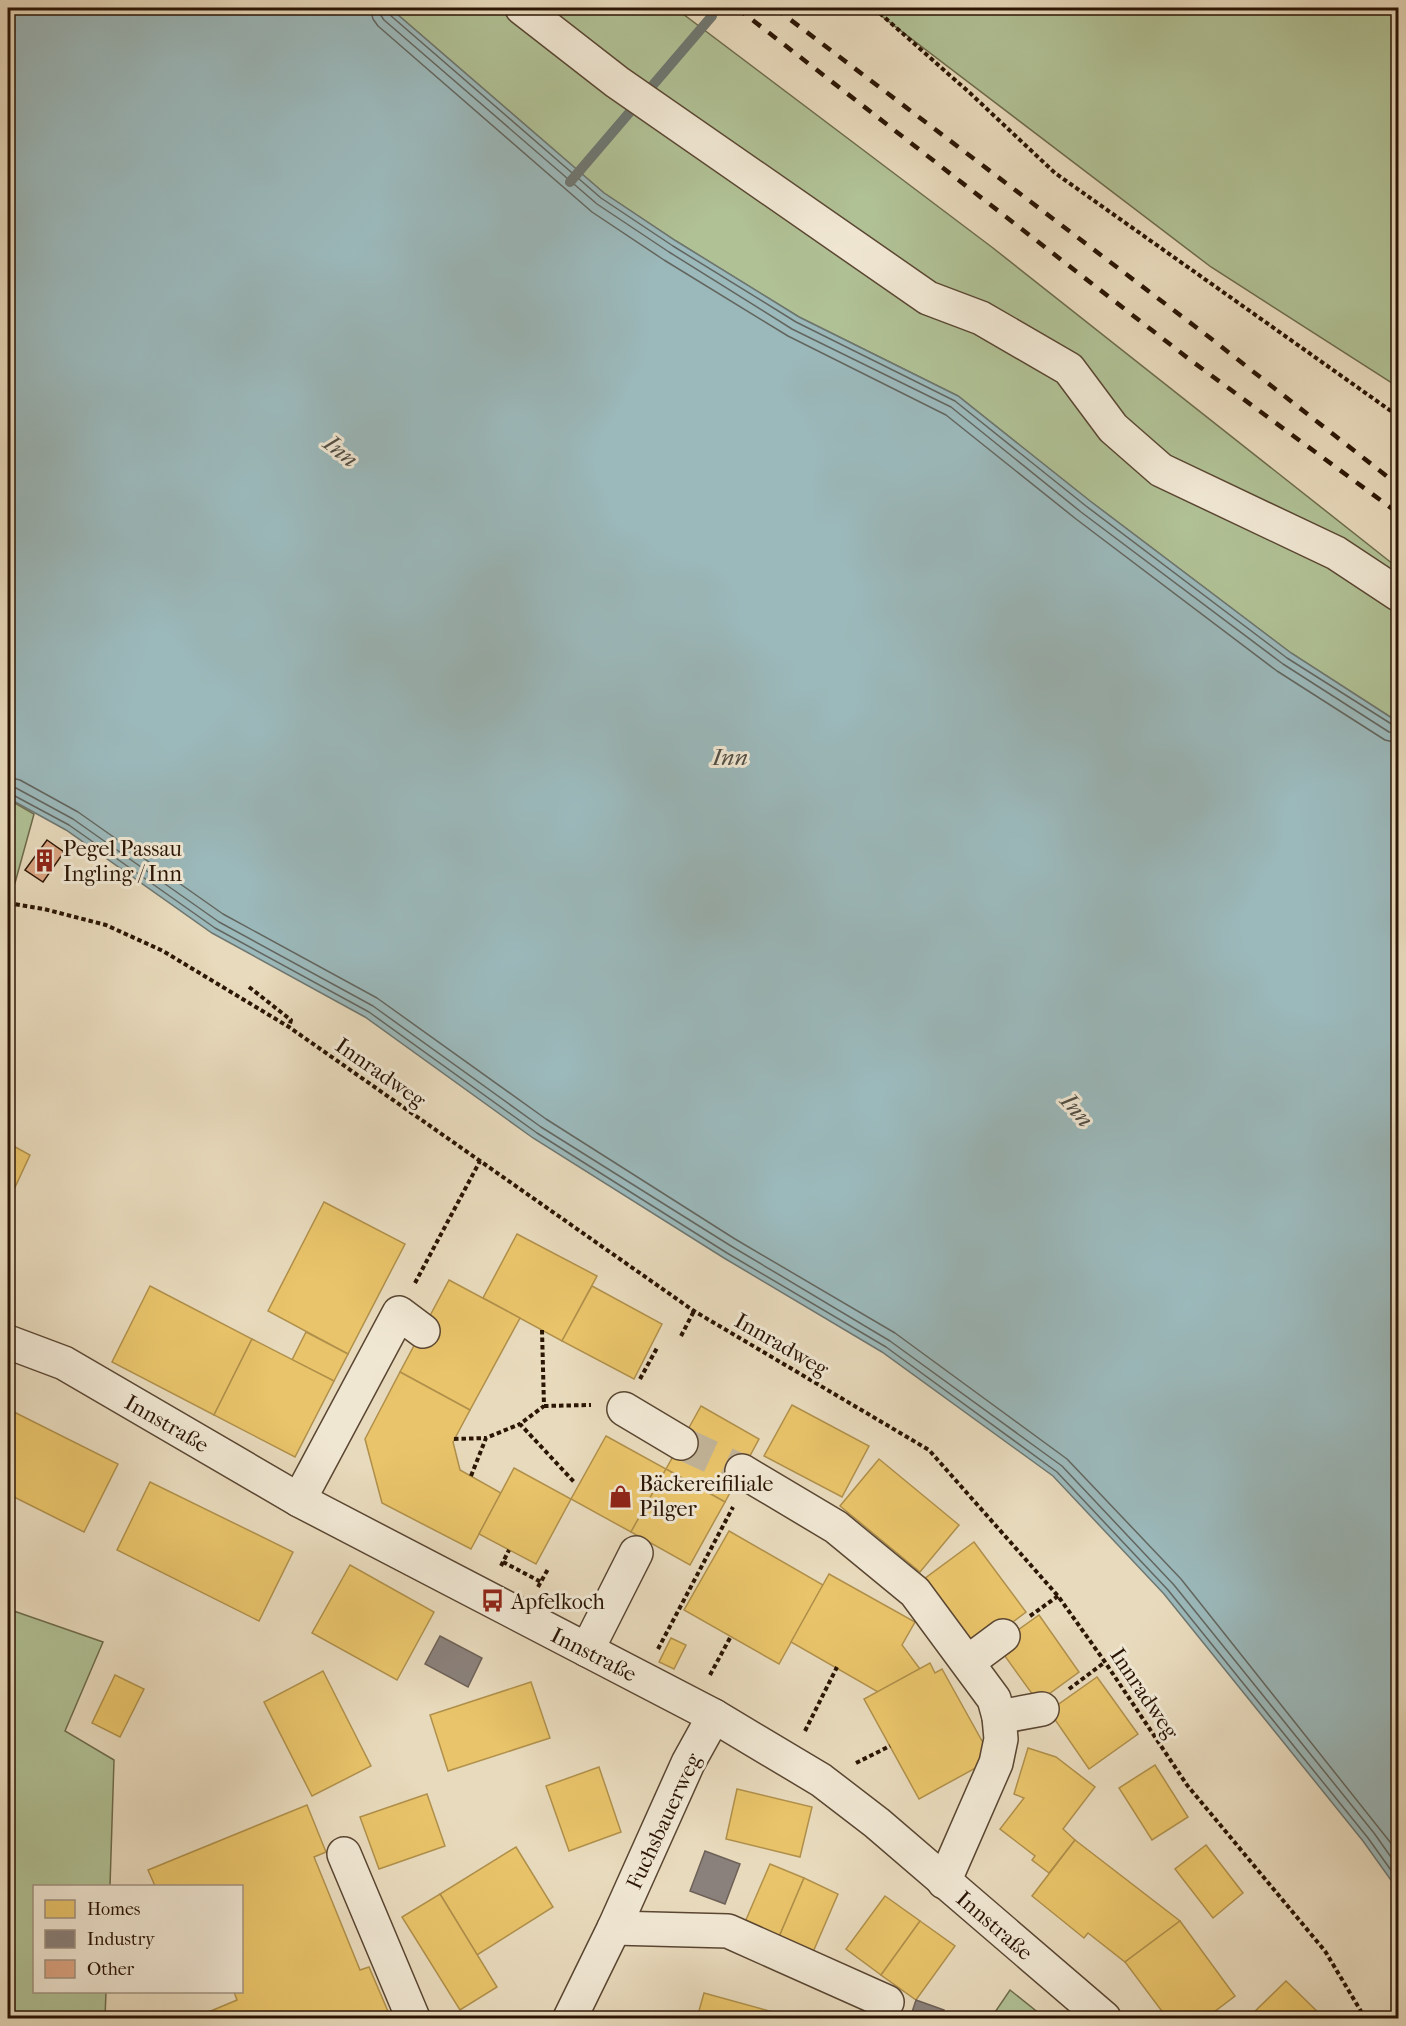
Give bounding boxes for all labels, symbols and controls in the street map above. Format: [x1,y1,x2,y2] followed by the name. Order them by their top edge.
[317,428,364,473] water label: Inn
[711,743,748,771] water label: Inn
[63,836,183,887] place label: Pegel Passau Ingling / Inn
[32,848,58,874] building icon: Pegel Passau Ingling / Inn
[330,1032,431,1113] street label: Innradweg
[1054,1086,1099,1133] water label: Inn
[730,1308,833,1382] street label: Innradweg
[120,1389,213,1458] street label: Innstraße
[639,1471,774,1522] place label: Bäckereifiliale Pilger
[608,1483,634,1509] shop icon: Bäckereifiliale Pilger
[480,1588,506,1614] bus stop icon: Apfelkoch
[510,1589,606,1615] place label: Apfelkoch
[546,1622,641,1688] street label: Innstraße
[1104,1643,1184,1744] street label: Innradweg
[621,1749,707,1894] street label: Fuchsbauerweg
[33,1885,243,1993] legend
[951,1886,1038,1966] street label: Innstraße
[87,1899,141,1920] text: Homes
[87,1929,156,1950] text: Industry
[87,1959,135,1980] text: Other

